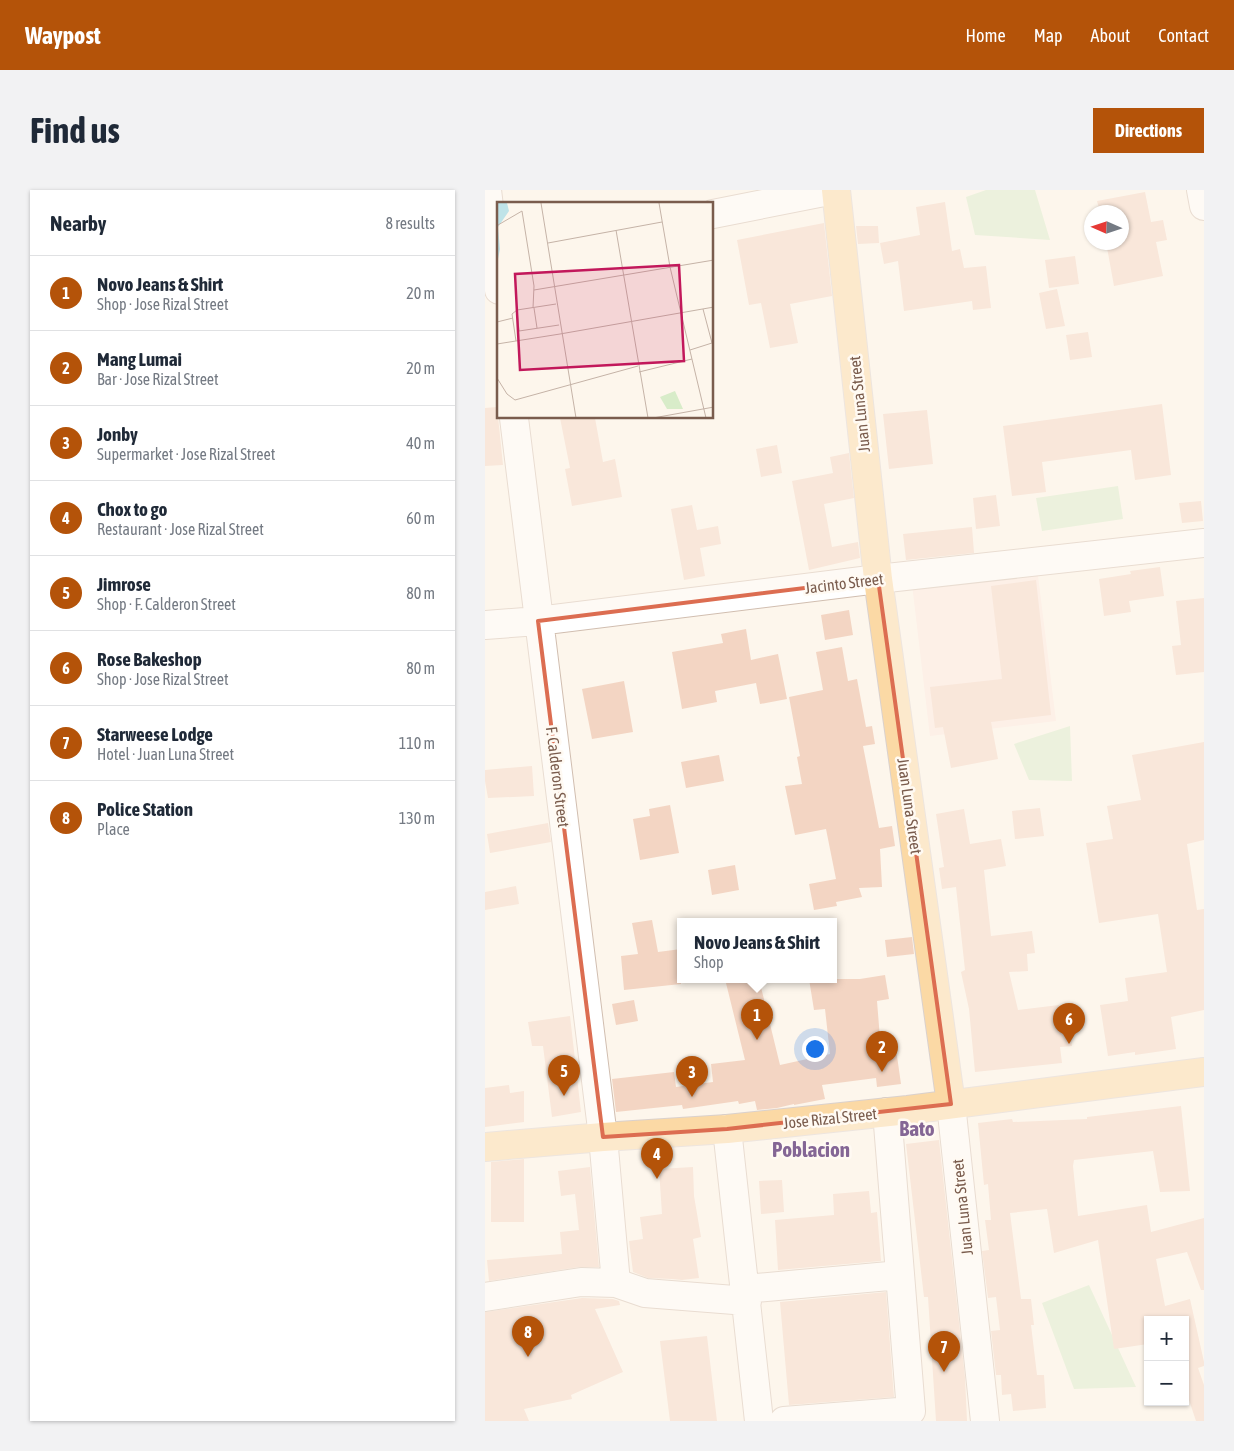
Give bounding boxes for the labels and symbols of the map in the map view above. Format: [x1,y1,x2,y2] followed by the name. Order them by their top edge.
[497,202,714,419] inset map
[1084,205,1129,250] north arrow
[845,355,873,453] street label: Juan Luna Street
[804,569,885,597] street label: Jacinto Street
[543,726,573,829] street label: F. Calderon Street
[894,757,926,855] street label: Juan Luna Street
[741,999,773,1040] pin: 1
[1053,1003,1085,1044] pin: 6
[866,1031,898,1072] pin: 2
[802,1036,828,1062] your location
[548,1055,580,1096] pin: 5
[676,1056,708,1097] pin: 3
[782,1104,878,1132] street label: Jose Rizal Street
[899,1116,935,1140] district label: Bato
[772,1137,850,1161] district label: Poblacion
[641,1138,673,1179] pin: 4
[948,1158,976,1256] street label: Juan Luna Street
[512,1316,544,1357] pin: 8
[928,1331,960,1372] pin: 7

